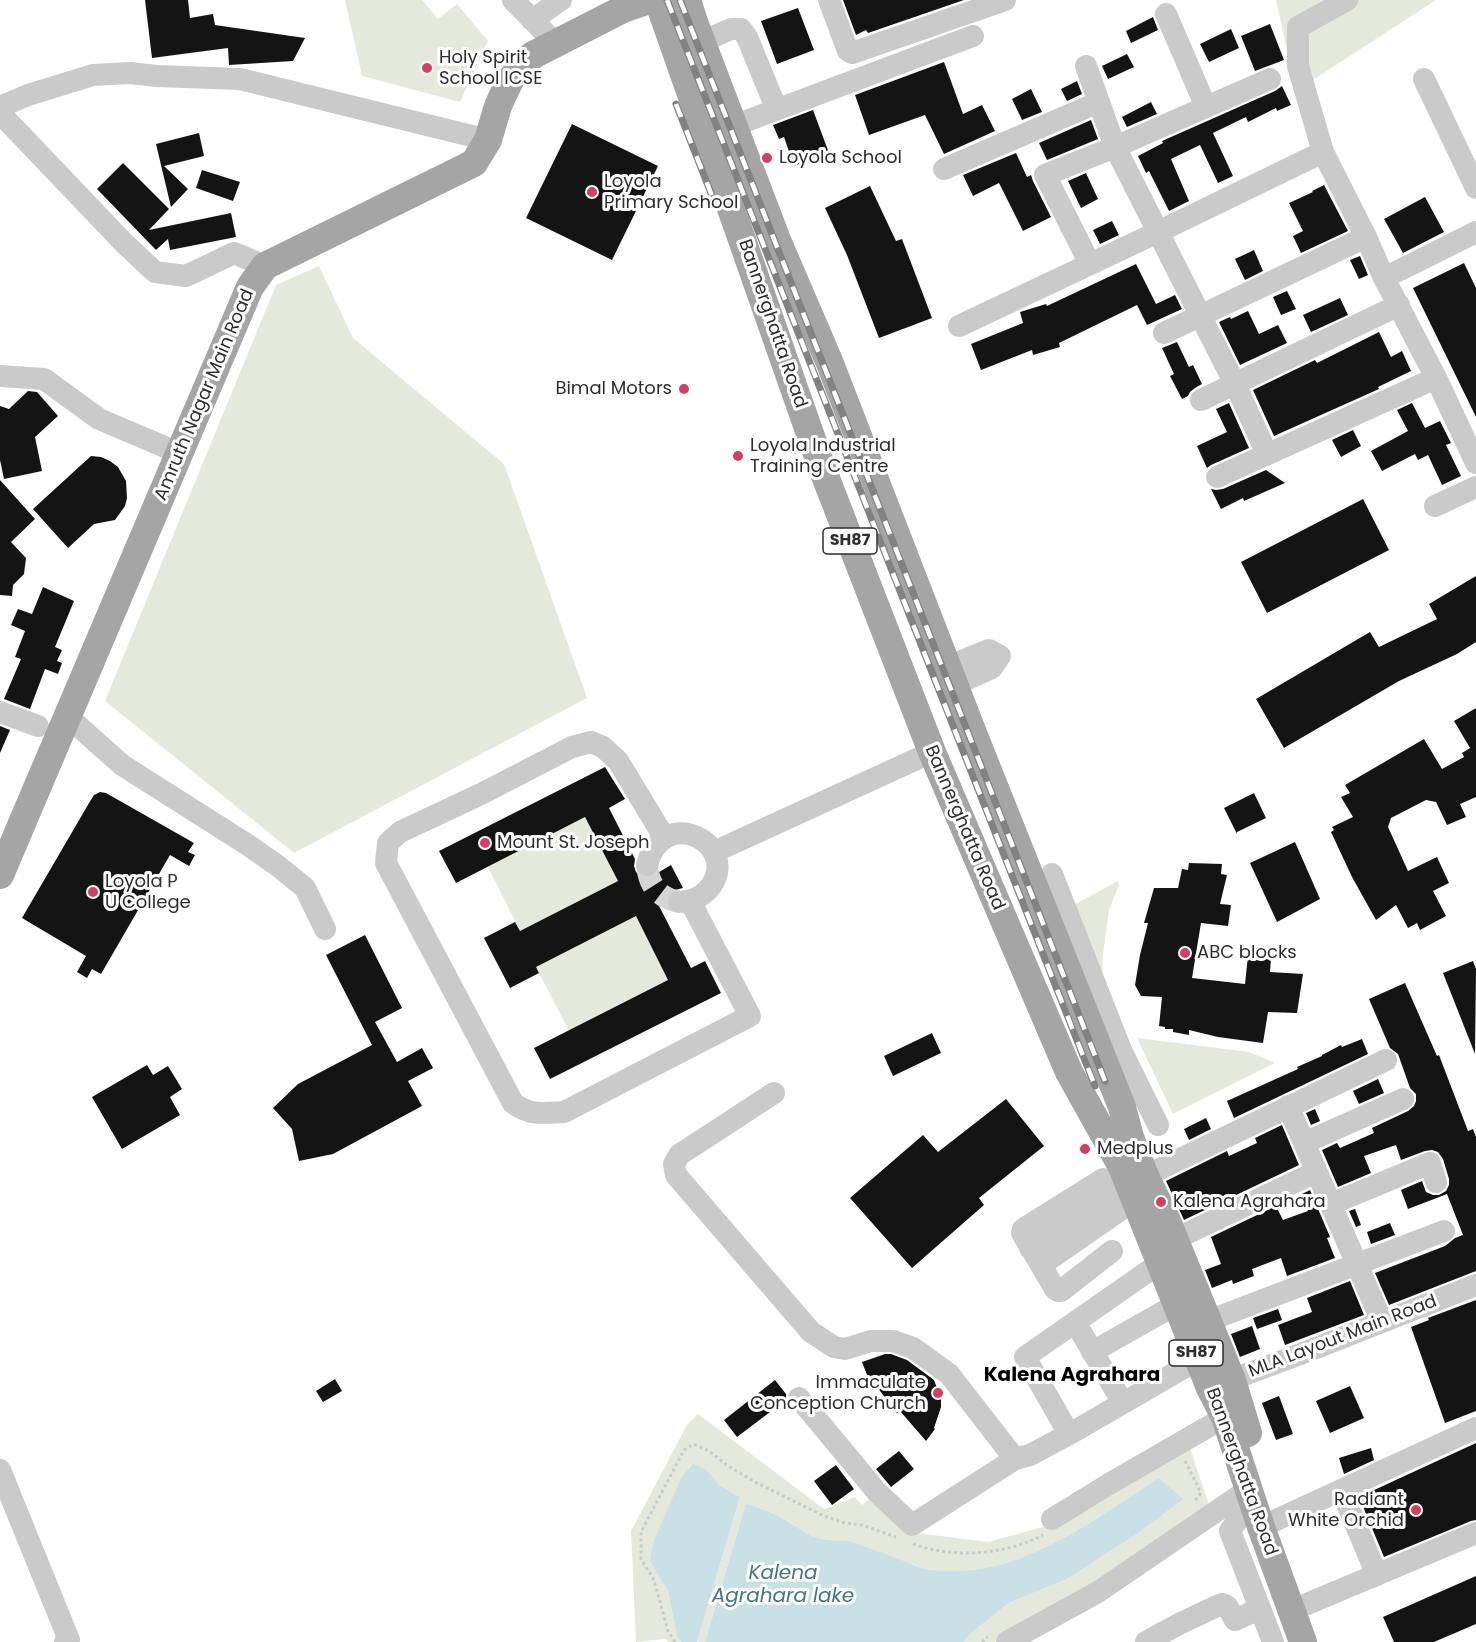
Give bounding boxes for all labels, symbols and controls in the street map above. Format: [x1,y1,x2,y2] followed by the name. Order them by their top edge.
[439,47,542,90] place label: Holy Spirit School ICSE
[420,61,434,75] marker: Holy Spirit School ICSE
[779,147,902,169] place label: Loyola School
[760,151,774,165] marker: Loyola School
[604,171,738,213] place label: Loyola Primary School
[585,185,599,199] marker: Loyola Primary School
[733,237,811,411] street label: Bannerghatta Road
[151,286,259,504] street label: Amruth Nagar Main Road
[555,378,672,400] place label: Bimal Motors
[677,382,691,396] marker: Bimal Motors
[750,435,896,478] place label: Loyola Industrial Training Centre
[731,449,745,463] marker: Loyola Industrial Training Centre
[823,528,877,554] road number: SH87
[920,742,1008,914] street label: Bannerghatta Road
[497,832,649,854] place label: Mount St. Joseph
[478,836,492,850] marker: Mount St. Joseph
[105,871,191,914] place label: Loyola P U College
[86,885,100,899] marker: Loyola P U College
[1197,942,1297,964] place label: ABC blocks
[1178,946,1192,960] marker: ABC blocks
[1097,1138,1173,1160] place label: Medplus
[1078,1142,1092,1156] marker: Medplus
[1173,1191,1326,1213] place label: Kalena Agrahara
[1154,1195,1168,1209] marker: Kalena Agrahara
[1246,1291,1440,1383] street label: MLA Layout Main Road
[1169,1340,1223,1366] road number: SH87
[984,1364,1160,1388] district label: Kalena Agrahara
[750,1372,926,1414] place label: Immaculate Conception Church
[1201,1385,1281,1559] street label: Bannerghatta Road
[931,1386,945,1400] marker: Immaculate Conception Church
[1288,1489,1404,1532] place label: Radiant White Orchid
[1409,1503,1423,1517] marker: Radiant White Orchid
[712,1562,854,1609] water label: Kalena Agrahara lake

